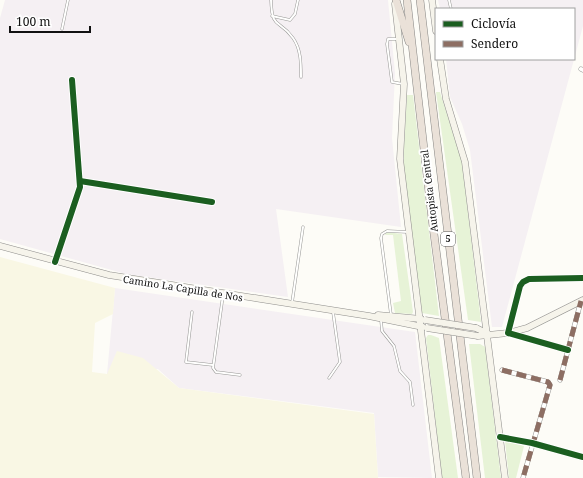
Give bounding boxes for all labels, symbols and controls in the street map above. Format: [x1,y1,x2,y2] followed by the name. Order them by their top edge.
[10,8,90,34] scale bar
[435,8,575,60] legend
[16,13,51,30] text: 100 m
[471,15,517,32] text: Ciclovía
[471,35,518,52] text: Sendero
[417,149,441,233] street label: Autopista Central
[441,232,455,246] road number: 5
[122,272,244,304] street label: Camino La Capilla de Nos

